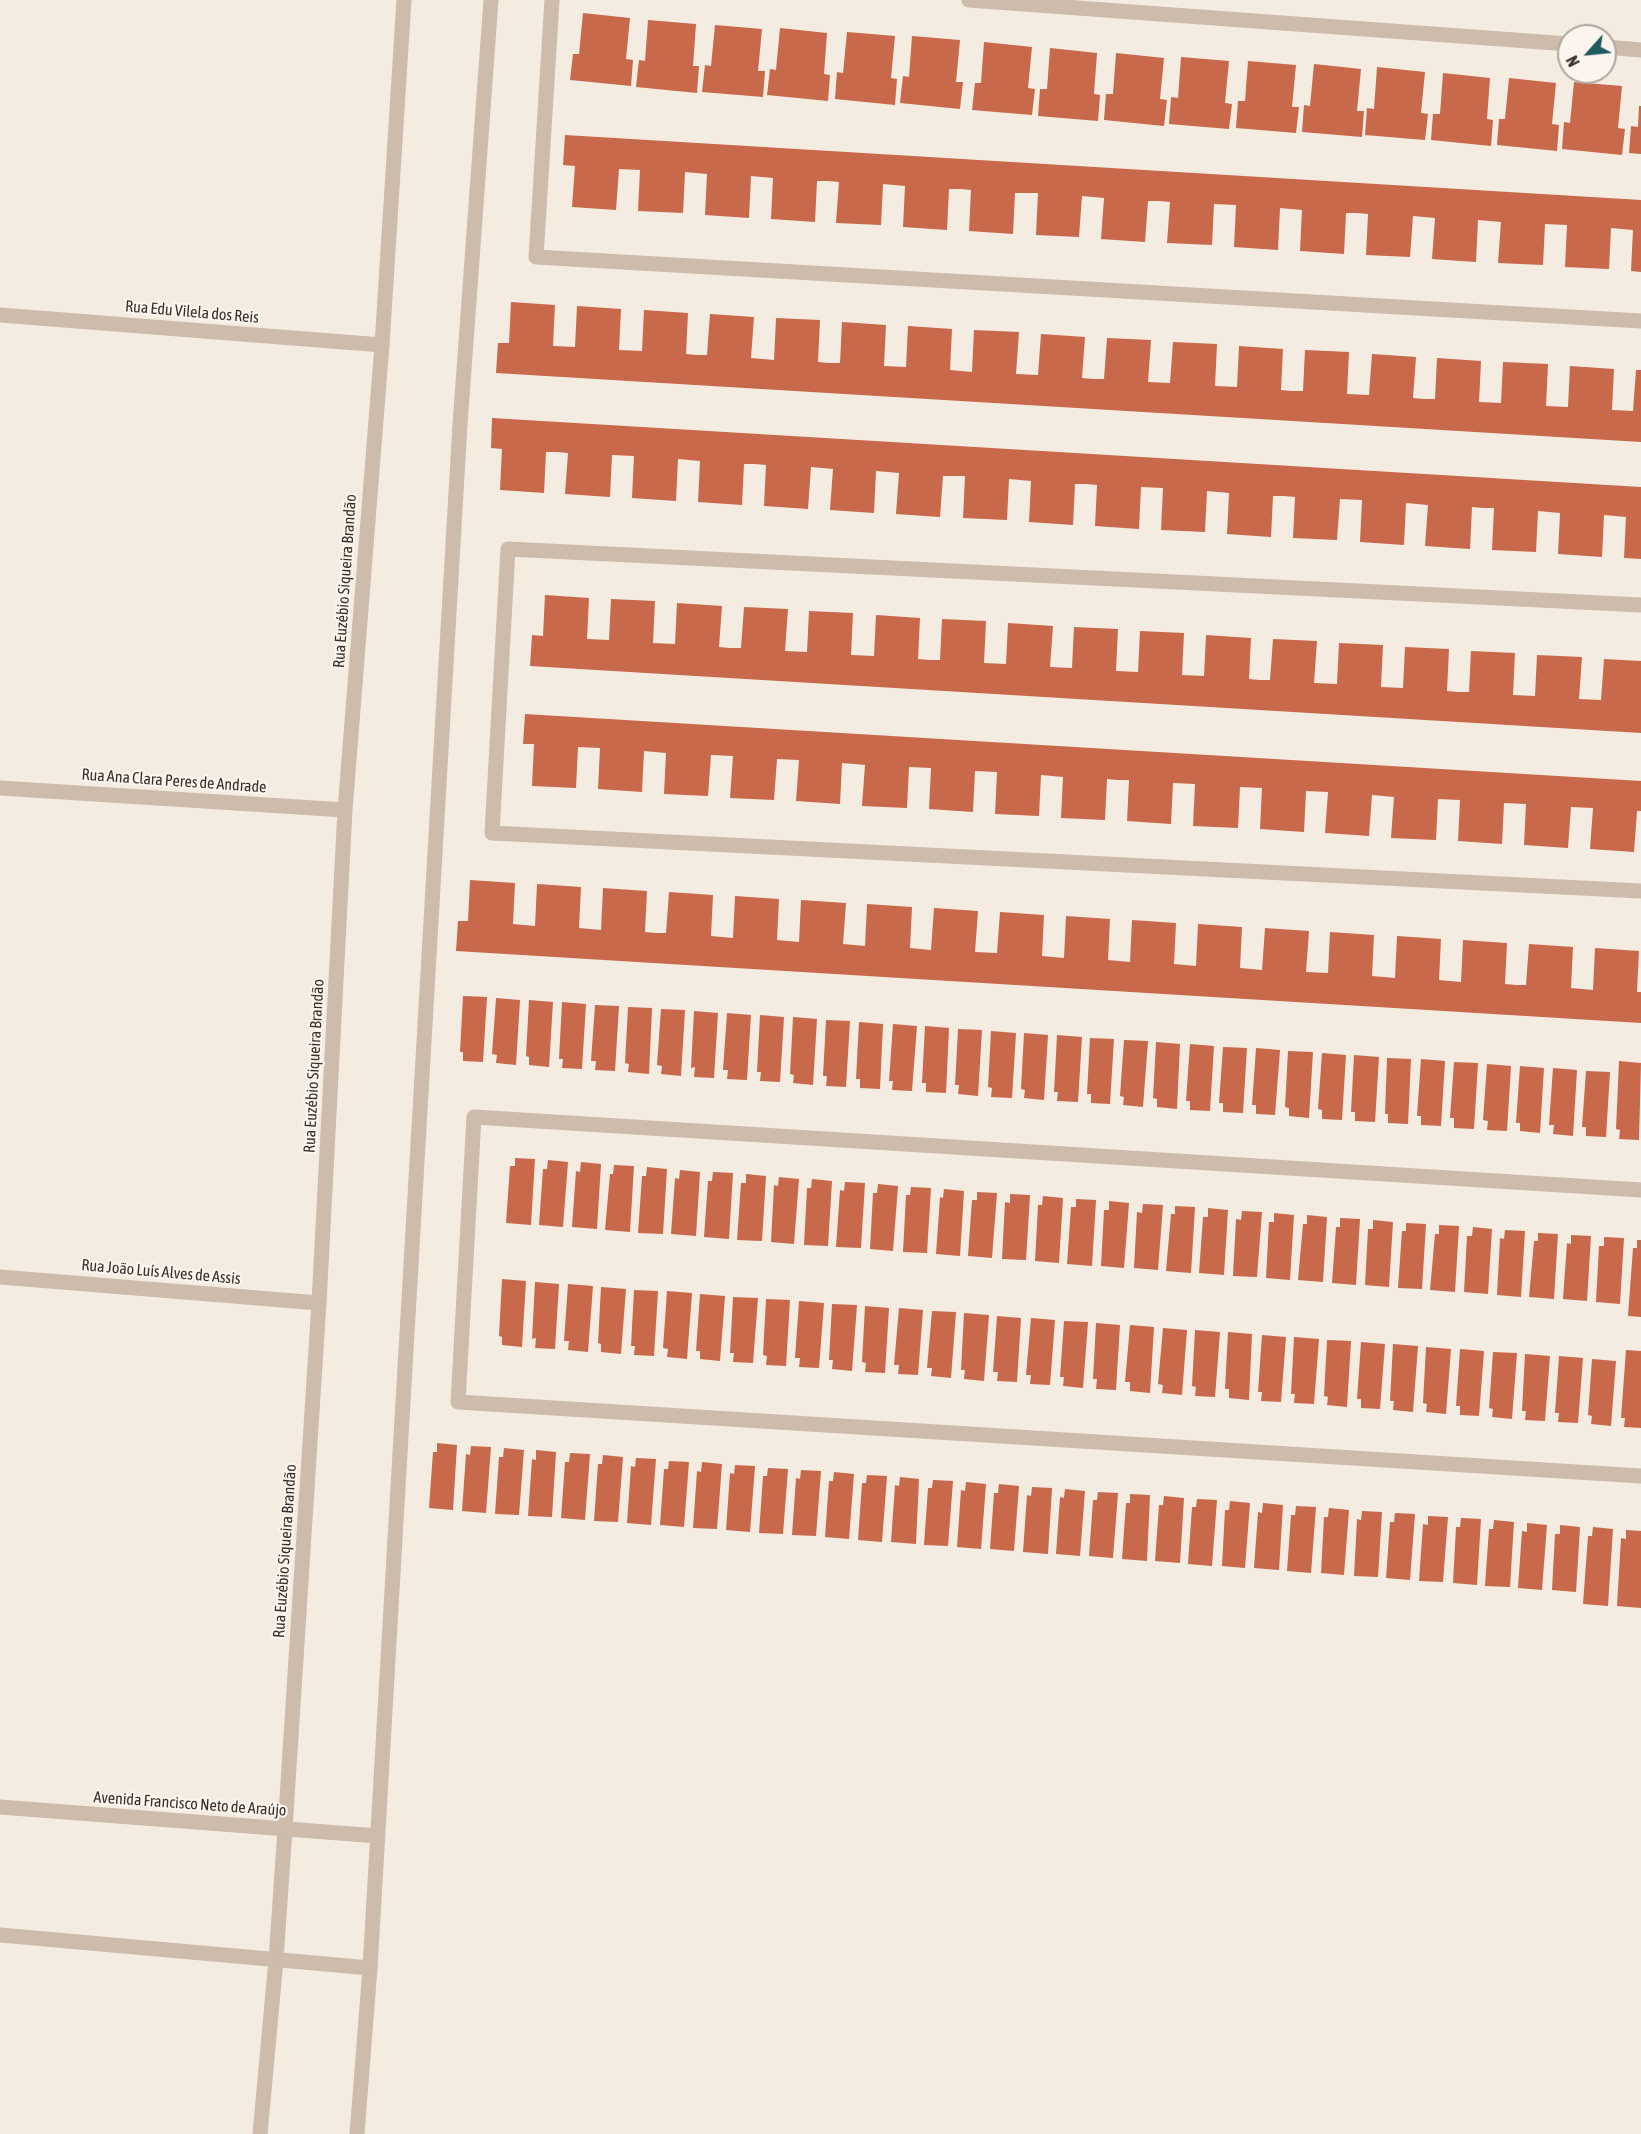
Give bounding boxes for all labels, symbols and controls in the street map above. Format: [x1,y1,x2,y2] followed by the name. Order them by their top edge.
[1557,24,1617,84] north arrow
[1563,53,1583,70] text: N
[124,297,260,327] street label: Rua Edu Vilela dos Reis
[329,493,361,669] street label: Rua Euzébio Siqueira Brandão
[81,765,267,797] street label: Rua Ana Clara Peres de Andrade
[300,979,328,1153] street label: Rua Euzébio Siqueira Brandão
[81,1255,241,1289] street label: Rua João Luís Alves de Assis
[269,1463,301,1639] street label: Rua Euzébio Siqueira Brandão
[93,1788,287,1820] street label: Avenida Francisco Neto de Araújo

